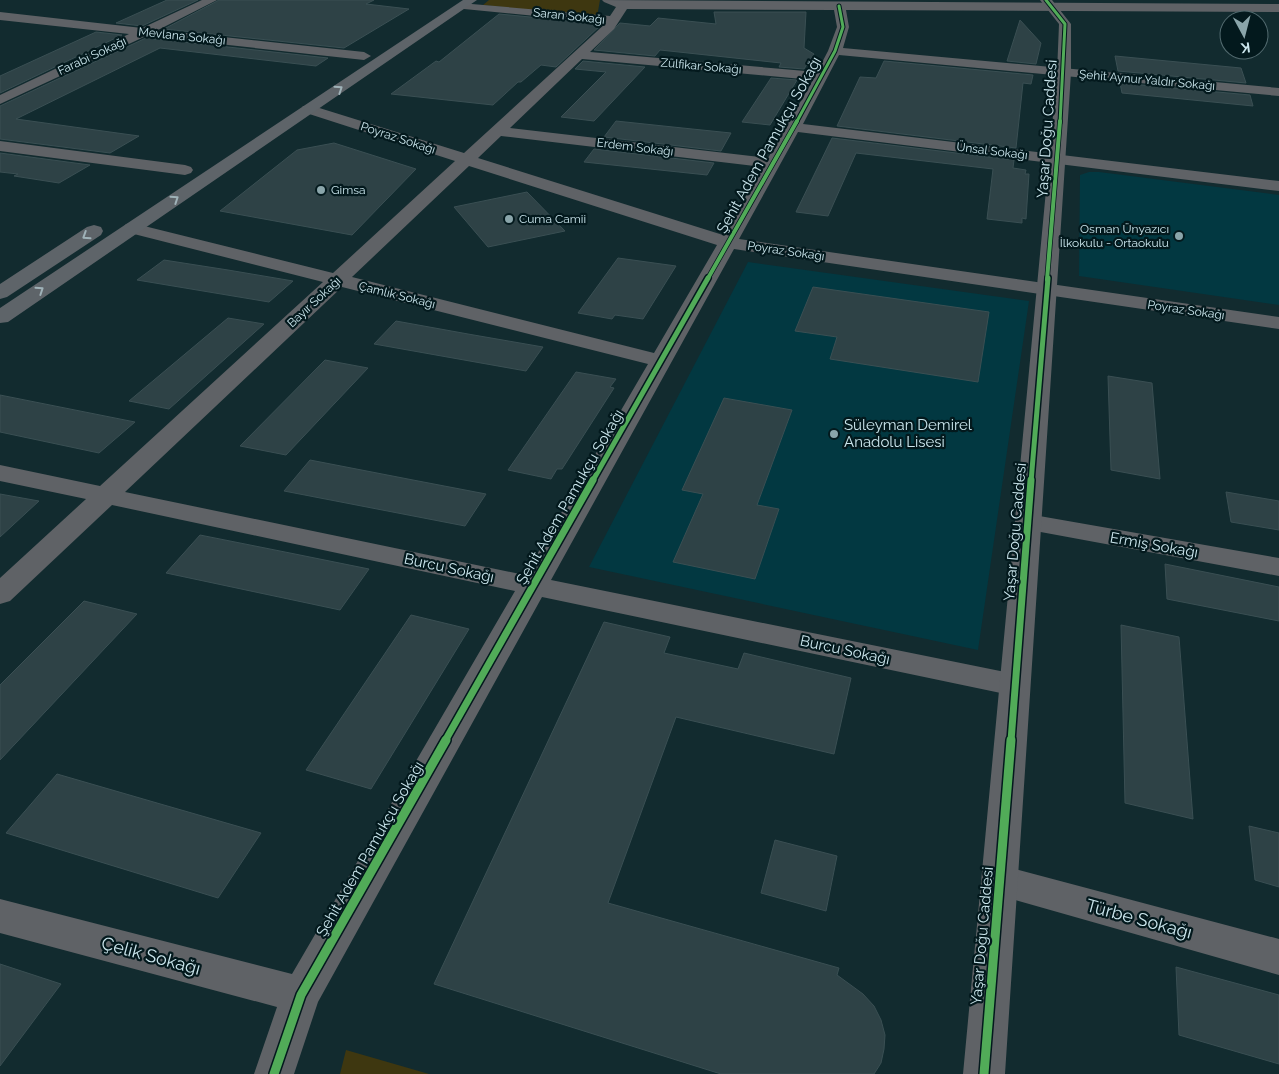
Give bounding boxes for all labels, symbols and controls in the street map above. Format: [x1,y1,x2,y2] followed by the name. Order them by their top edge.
[532,5,606,27] street label: Saran Sokağı
[1219,10,1269,60] north arrow
[138,24,226,48] street label: Mevlana Sokağı
[56,34,128,78] street label: Farabi Sokağı
[1239,39,1251,56] text: K
[713,53,825,237] street label: Şehit Adem Pamukçu Sokağı
[660,55,742,77] street label: Zülfikar Sokağı
[1033,59,1061,199] street label: Yaşar Doğu Caddesi
[1078,67,1216,93] street label: Şehit Aynur Yaldır Sokağı
[333,86,343,95] one-way arrow
[359,119,437,157] street label: Poyraz Sokağı
[596,135,674,159] street label: Erdem Sokağı
[956,140,1028,162] street label: Ünsal Sokağı
[331,183,366,197] place label: Gimsa
[315,184,327,196] marker: Gimsa
[169,196,179,205] one-way arrow
[519,212,586,226] place label: Cuma Camii
[503,213,515,225] marker: Cuma Camii
[1060,222,1169,250] place label: Osman Ünyazıcı İlkokulu - Ortaokulu
[82,230,92,239] one-way arrow
[1173,230,1185,242] marker: Osman Ünyazıcı İlkokulu - Ortaokulu
[747,239,825,263] street label: Poyraz Sokağı
[284,274,344,330] street label: Bayır Sokağı
[357,279,437,311] street label: Çamlık Sokağı
[35,287,44,296] one-way arrow
[1147,298,1225,322] street label: Poyraz Sokağı
[512,406,628,588] street label: Şehit Adem Pamukçu Sokağı
[844,416,973,451] place label: Süleyman Demirel Anadolu Lisesi
[828,428,840,440] marker: Süleyman Demirel Anadolu Lisesi
[1000,462,1030,602] street label: Yaşar Doğu Caddesi
[1109,528,1199,562] street label: Ermiş Sokağı
[402,550,496,586] street label: Burcu Sokağı
[798,632,892,668] street label: Burcu Sokağı
[312,758,428,940] street label: Şehit Adem Pamukçu Sokağı
[967,866,997,1006] street label: Yaşar Doğu Caddesi
[1084,894,1194,943] street label: Türbe Sokağı
[99,932,203,979] street label: Çelik Sokağı

